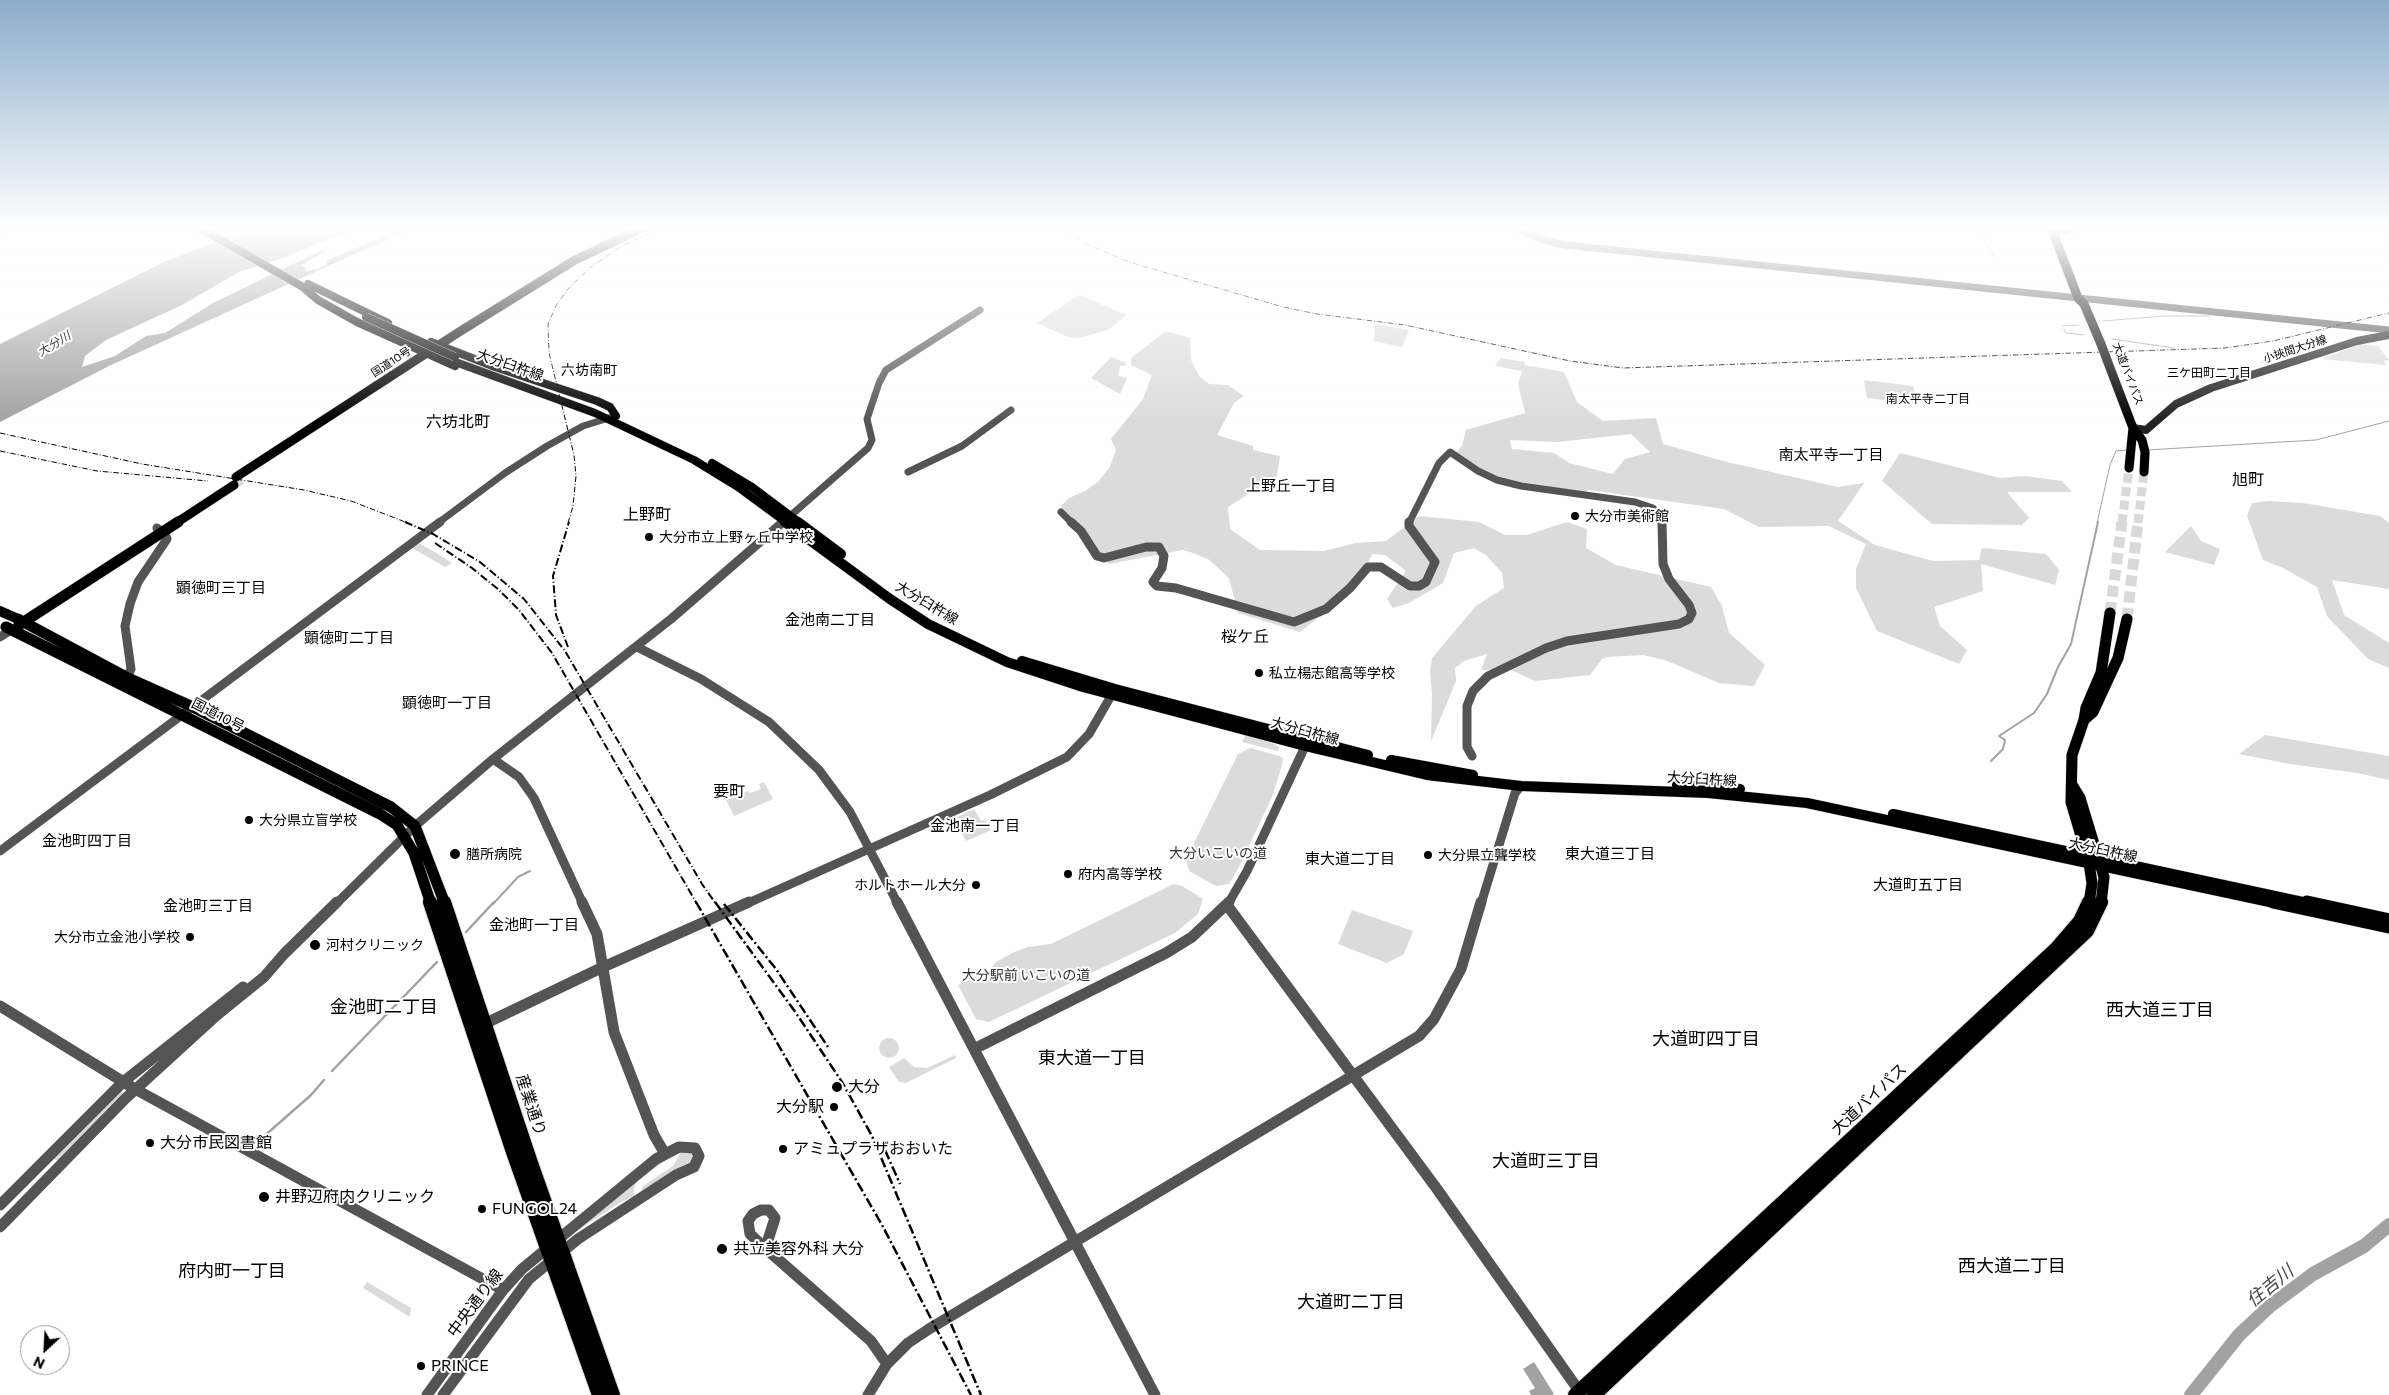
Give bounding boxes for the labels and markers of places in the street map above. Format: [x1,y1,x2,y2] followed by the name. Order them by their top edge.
[1585,508,1669,524] place label: 大分市美術館
[1569,510,1581,522] marker: 大分市美術館
[659,529,813,545] place label: 大分市立上野ヶ丘中学校
[643,531,655,543] marker: 大分市立上野ヶ丘中学校
[1269,665,1395,681] place label: 私立楊志館高等学校
[1253,667,1265,679] marker: 私立楊志館高等学校
[259,812,357,828] place label: 大分県立盲学校
[243,814,255,826] marker: 大分県立盲学校
[466,846,522,862] place label: 膳所病院
[448,847,462,861] marker: 膳所病院
[1438,847,1536,863] place label: 大分県立聾学校
[1422,849,1434,861] marker: 大分県立聾学校
[1078,866,1162,882] place label: 府内高等学校
[1062,868,1074,880] marker: 府内高等学校
[854,877,966,893] place label: ホルトホール大分
[970,879,982,891] marker: ホルトホール大分
[54,929,180,945] place label: 大分市立金池小学校
[184,931,196,943] marker: 大分市立金池小学校
[326,937,424,953] place label: 河村クリニック
[308,938,322,952] marker: 河村クリニック
[848,1077,880,1097] place label: 大分
[830,1080,844,1094] marker: 大分
[776,1097,824,1117] place label: 大分駅
[828,1101,840,1113] marker: 大分駅
[160,1133,272,1153] place label: 大分市民図書館
[144,1137,156,1149] marker: 大分市民図書館
[793,1139,953,1159] place label: アミュプラザおおいた
[777,1143,789,1155] marker: アミュプラザおおいた
[275,1187,435,1207] place label: 井野辺府内クリニック
[257,1190,271,1204] marker: 井野辺府内クリニック
[492,1199,577,1219] place label: FUNGOL24
[476,1203,488,1215] marker: FUNGOL24
[733,1239,864,1259] place label: 共立美容外科 大分
[715,1242,729,1256] marker: 共立美容外科 大分
[431,1356,489,1376] place label: PRINCE
[415,1360,427,1372] marker: PRINCE

